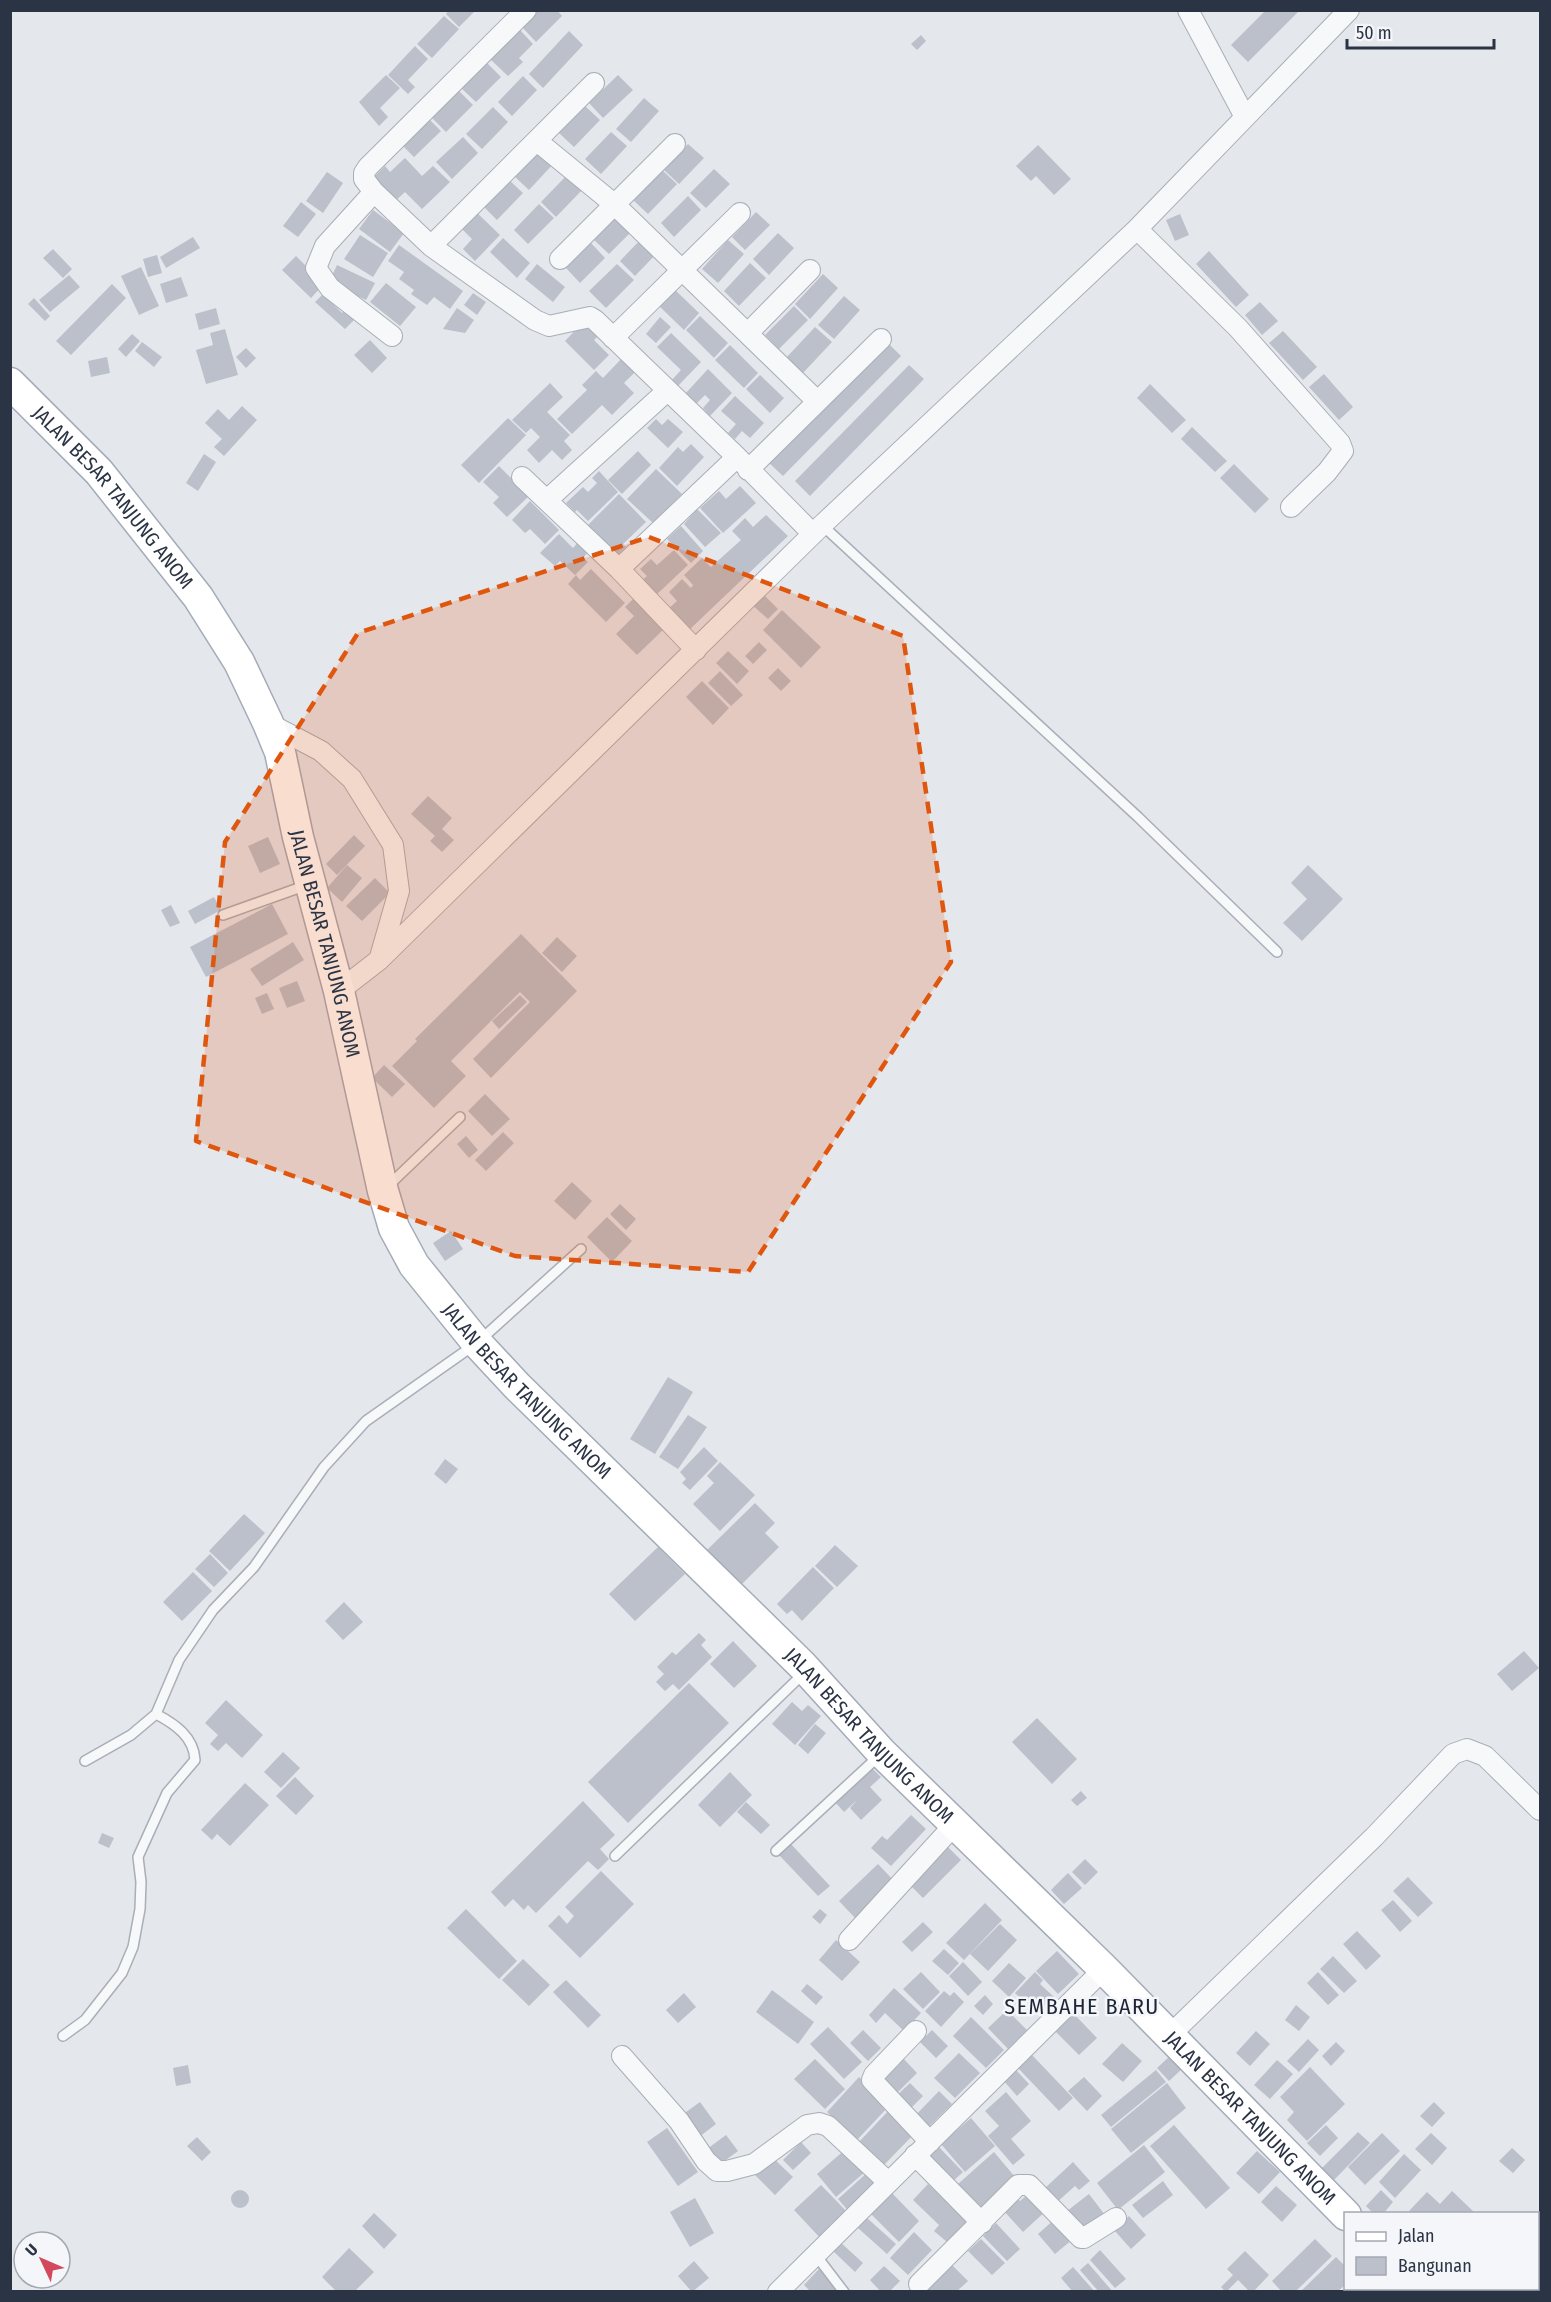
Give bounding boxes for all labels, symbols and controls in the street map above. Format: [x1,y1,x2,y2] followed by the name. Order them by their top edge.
[1347,12,1494,50] scale bar
[1356,22,1392,44] text: 50 m
[28,401,199,593] street label: JALAN BESAR TANJUNG ANOM
[285,828,365,1060] street label: JALAN BESAR TANJUNG ANOM
[437,1298,616,1484] street label: JALAN BESAR TANJUNG ANOM
[780,1643,959,1828] street label: JALAN BESAR TANJUNG ANOM
[1004,1993,1160,2020] district label: SEMBAHE BARU
[1160,2026,1341,2210] street label: JALAN BESAR TANJUNG ANOM
[1344,2212,1539,2290] legend
[1398,2225,1435,2247] text: Jalan
[12,2230,72,2290] north arrow
[21,2240,42,2260] text: U
[1398,2255,1472,2277] text: Bangunan

